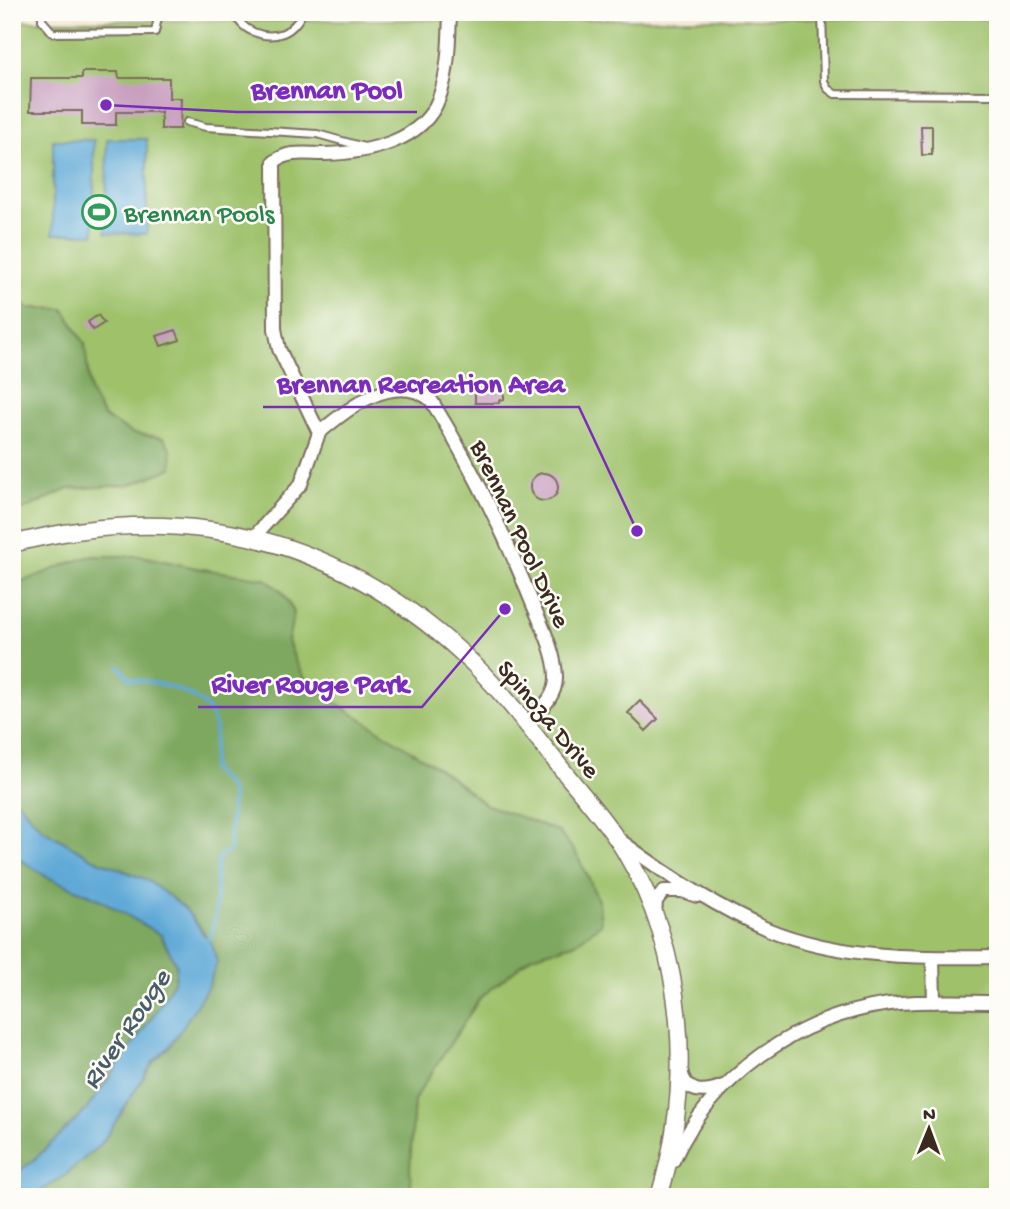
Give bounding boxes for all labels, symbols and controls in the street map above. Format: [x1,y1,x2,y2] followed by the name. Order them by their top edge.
[237,63,417,112] callout: Brennan Pool
[250,76,403,109] text: Brennan Pool
[80,193,118,231] sports icon: Brennan Pools
[123,201,276,232] place label: Brennan Pools
[263,358,579,407] callout: Brennan Recreation Area
[276,370,566,403] text: Brennan Recreation Area
[460,435,575,634] street label: Brennan Pool Drive
[488,655,605,787] street label: Spinoza Drive
[198,658,422,707] callout: River Rouge Park
[211,670,412,703] text: River Rouge Park
[76,963,181,1096] water label: River Rouge
[894,1094,964,1164] north arrow
[923,1104,936,1127] text: N

